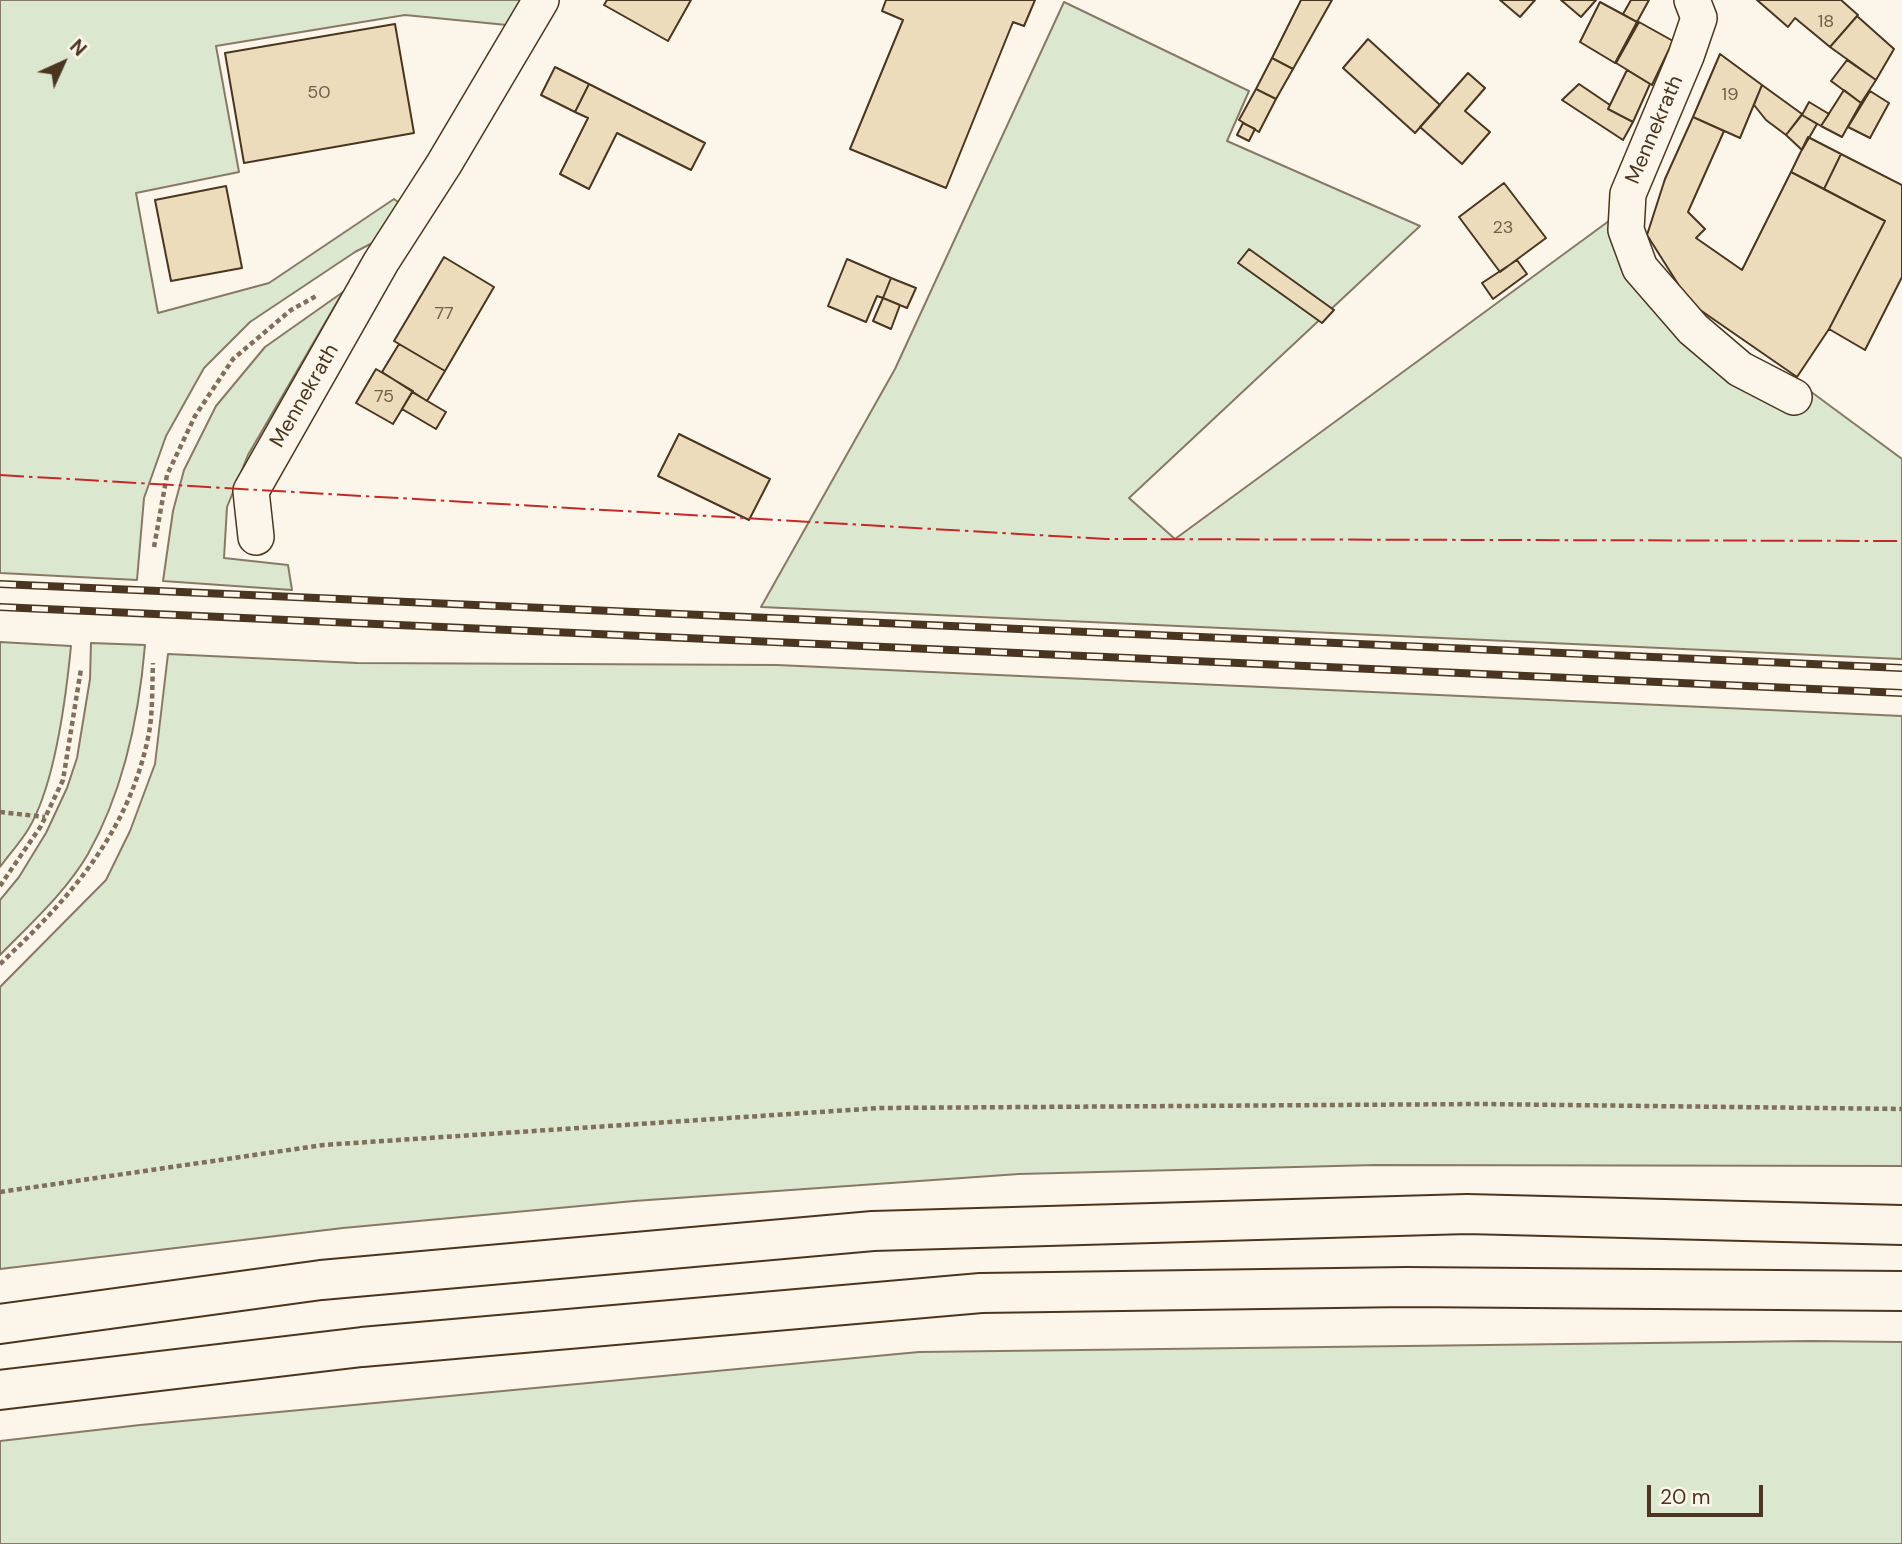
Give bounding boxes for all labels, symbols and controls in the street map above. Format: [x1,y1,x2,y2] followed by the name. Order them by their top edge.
[1818,11,1834,33] house number: 18
[28,28,98,98] north arrow
[64,34,92,62] text: N
[1621,72,1689,188] street label: Mennekrath
[307,82,331,104] house number: 50
[1722,84,1738,106] house number: 19
[1492,217,1514,239] house number: 23
[434,303,454,325] house number: 77
[265,340,345,452] street label: Mennekrath
[374,386,394,408] house number: 75
[1650,1470,1766,1514] scale bar
[1660,1483,1711,1511] text: 20 m

